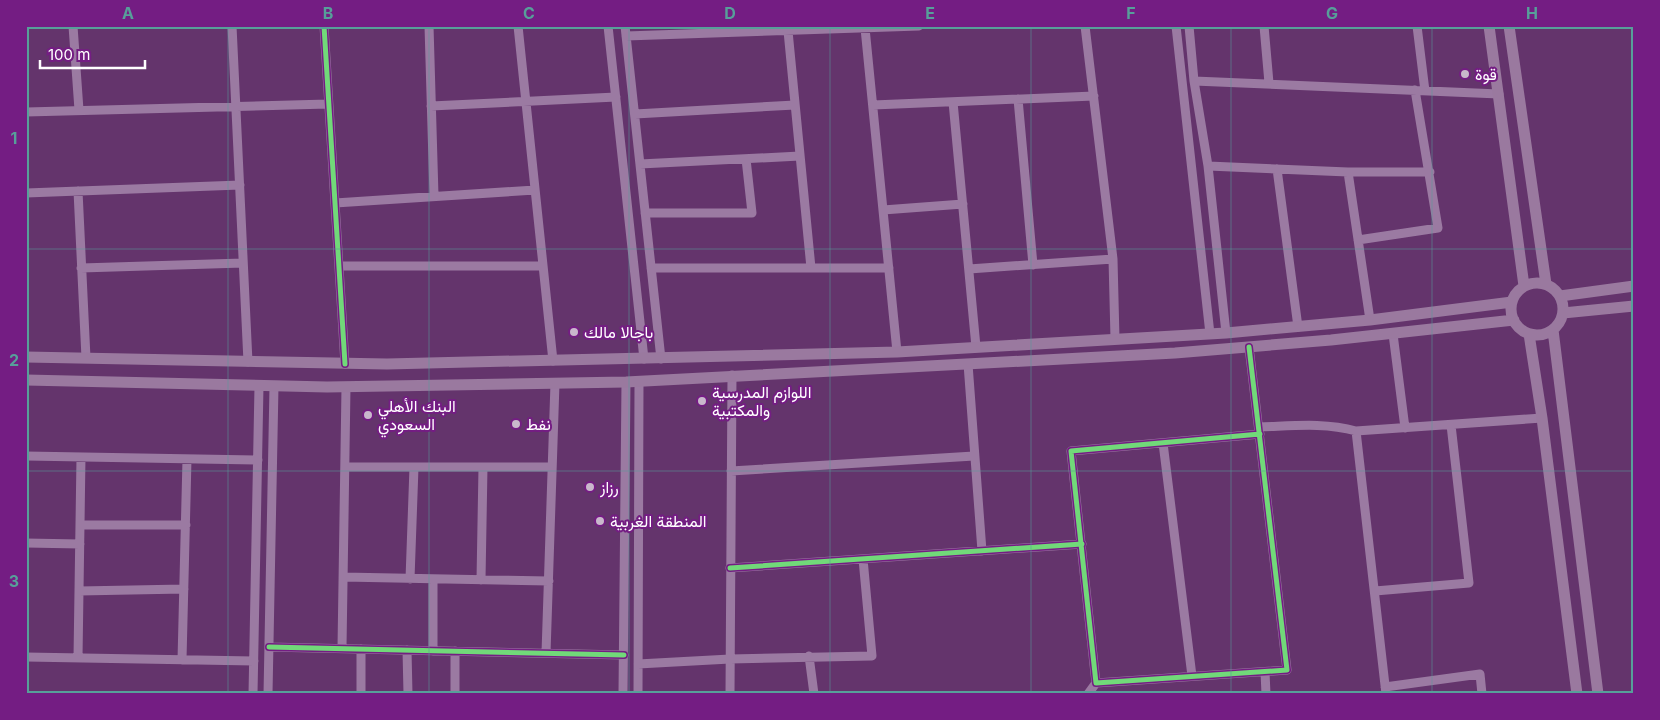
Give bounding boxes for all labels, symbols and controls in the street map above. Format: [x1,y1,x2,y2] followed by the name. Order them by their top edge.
[122,3,134,23] text: A
[323,3,333,23] text: B
[523,3,535,23] text: C
[724,3,736,23] text: D
[925,3,935,23] text: E
[1126,3,1136,23] text: F
[1326,3,1338,23] text: G
[1526,3,1538,23] text: H
[40,38,145,70] scale bar
[48,45,90,64] text: 100 m
[1475,64,1497,85] place label: قوة
[1459,68,1471,80] marker: قوة
[11,128,17,148] text: 1
[584,322,653,342] place label: باجالا مالك
[568,326,580,338] marker: باجالا مالك
[9,350,19,370] text: 2
[712,382,811,421] place label: اللوازم المدرسية والمكتبية
[696,395,708,407] marker: اللوازم المدرسية والمكتبية
[378,396,456,438] place label: البنك الأهلي السعودي
[362,409,374,421] marker: البنك الأهلي السعودي
[526,414,551,434] place label: نفط
[510,418,522,430] marker: نفط
[599,477,619,498] place label: رزاز
[584,481,596,493] marker: رزاز
[610,511,707,532] place label: المنطقة الغربية
[594,515,606,527] marker: المنطقة الغربية
[9,571,19,591] text: 3

